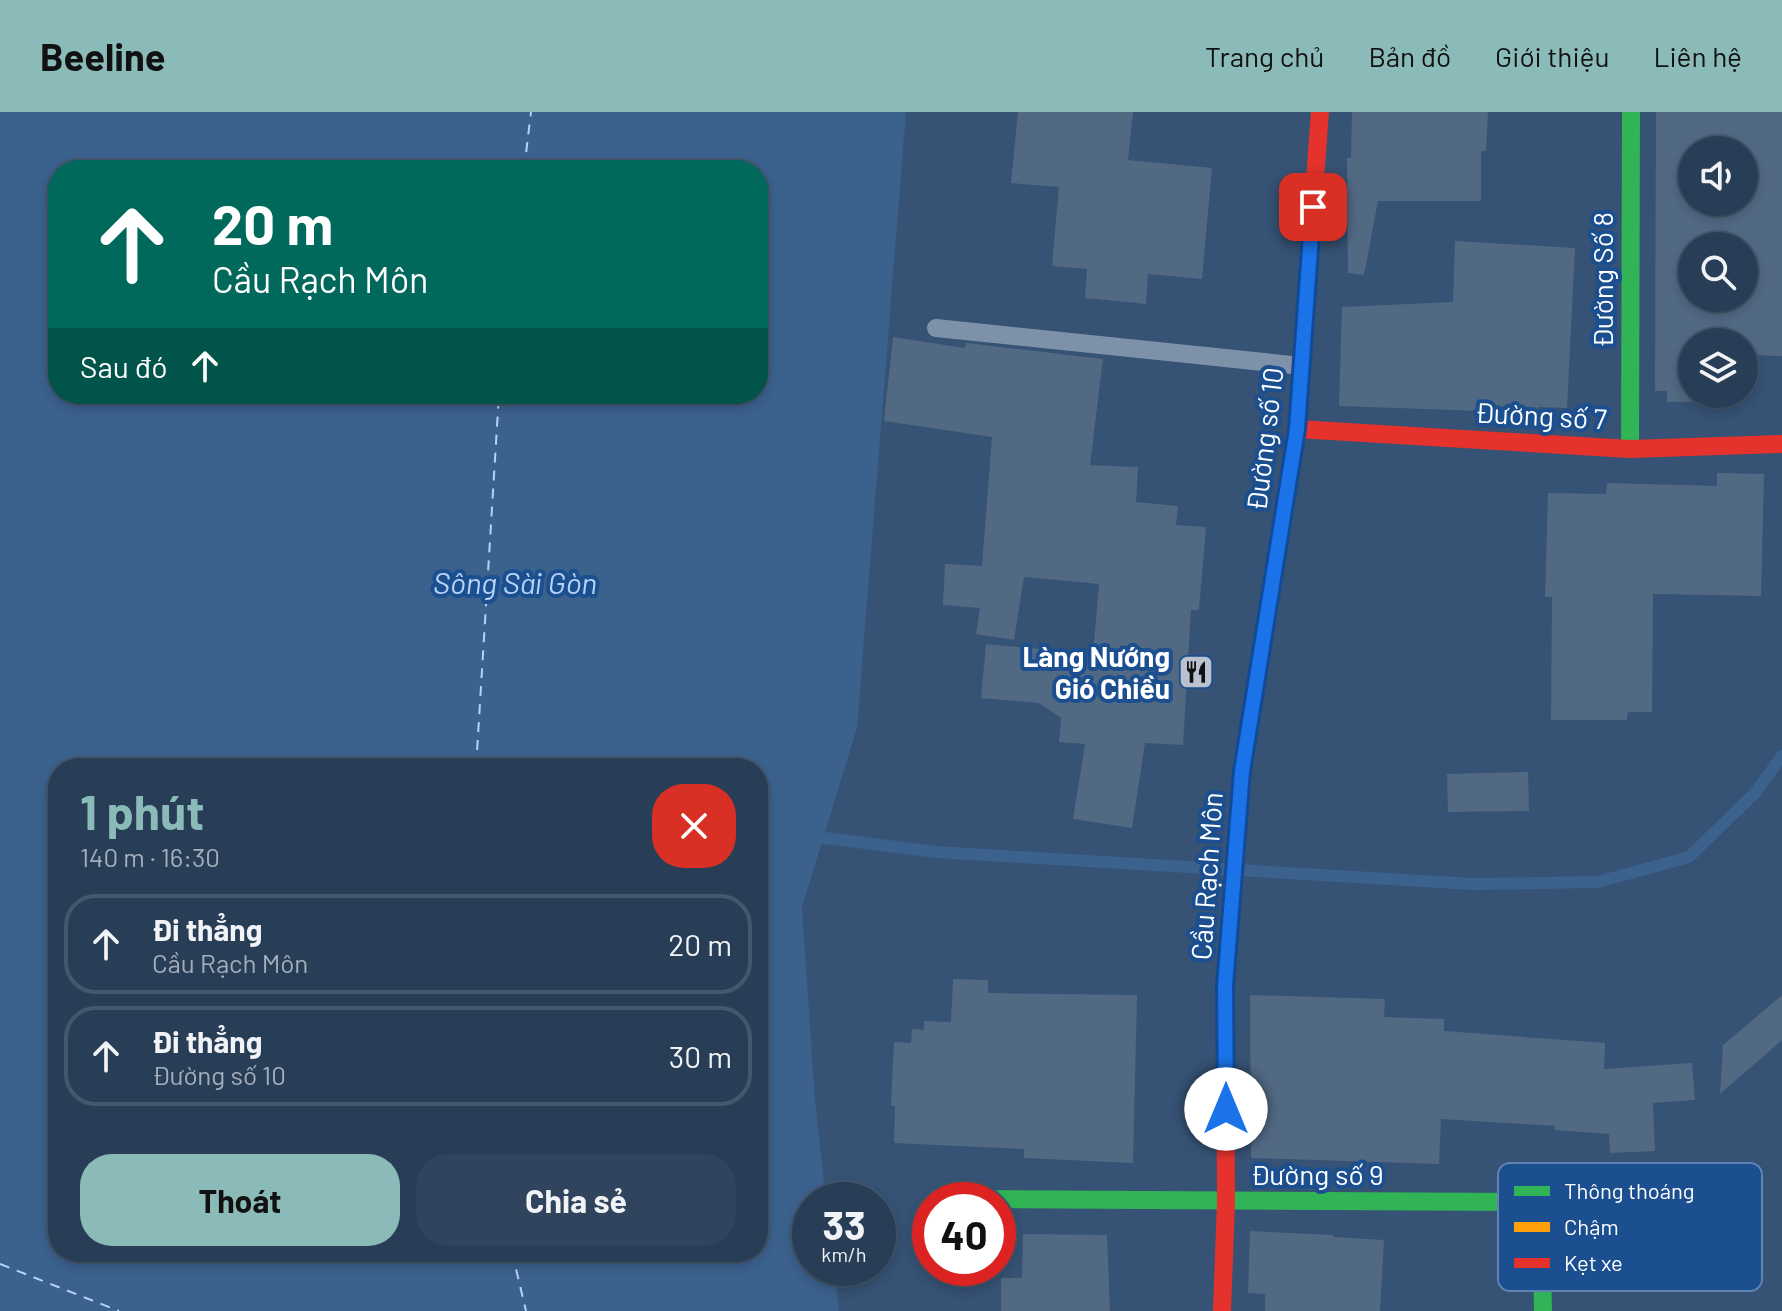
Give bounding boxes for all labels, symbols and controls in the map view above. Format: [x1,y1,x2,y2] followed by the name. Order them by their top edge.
[40,33,165,79] text: Beeline
[1205,39,1324,73] text: Trang chủ
[1368,39,1451,73] text: Bản đồ
[1495,39,1610,73] text: Giới thiệu
[1654,39,1742,73] text: Liên hệ
[1678,136,1758,408] map controls
[1678,136,1758,216] button: sound
[1279,173,1347,241] pin
[1291,185,1335,229] icon: arrive
[212,189,333,256] text: 20 m
[80,192,184,296] icon: ahead
[1585,212,1619,348] street label: Đường Số 8
[1678,232,1758,312] button: search
[212,257,428,300] text: Cầu Rạch Môn
[1678,328,1758,408] button: layers
[183,344,227,388] icon: ahead
[80,348,167,384] text: Sau đó
[1238,365,1290,513] street label: Đường số 10
[1474,395,1608,435] street label: Đường số 7
[433,564,597,600] water label: Sông Sài Gòn
[1023,639,1170,705] place label: Làng Nướng Gió Chiều
[1177,653,1215,691] restaurant icon: Làng Nướng Gió Chiều
[80,782,205,840] text: 1 phút
[652,784,736,868] button: close
[1183,791,1229,961] street label: Cầu Rạch Môn
[80,841,220,872] text: 140 m · 16:30
[152,911,262,947] text: Đi thẳng
[84,922,128,966] icon: ahead
[668,926,732,962] text: 20 m
[152,947,308,978] text: Cầu Rạch Môn
[152,1023,262,1059] text: Đi thẳng
[84,1034,128,1078] icon: ahead
[669,1038,732,1074] text: 30 m
[152,1059,286,1090] text: Đường số 10
[1184,1067,1268,1151] position arrow
[80,1154,400,1246] button: Thoát
[416,1154,736,1246] button: Chia sẻ
[1250,1157,1384,1191] street label: Đường số 9
[1498,1163,1762,1291] legend
[1564,1177,1695,1203] text: Thông thoáng
[912,1182,1016,1286] speed limit sign: 40
[822,1200,866,1248] text: 33
[1564,1213,1619,1239] text: Chậm
[821,1242,867,1266] text: km/h
[1564,1249,1623,1275] text: Kẹt xe

